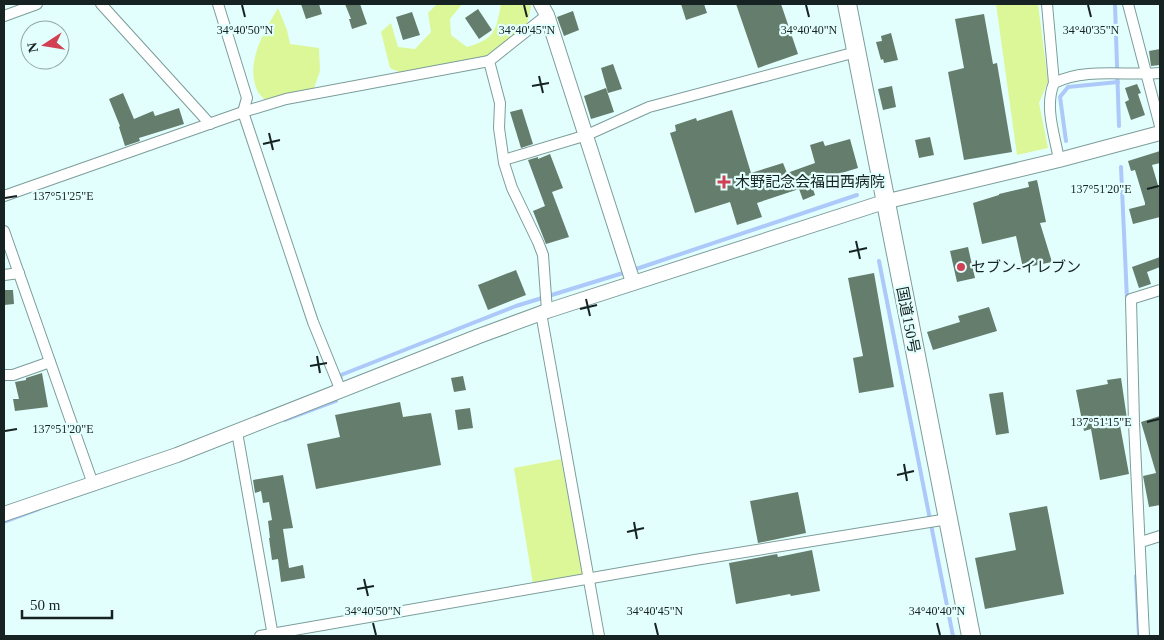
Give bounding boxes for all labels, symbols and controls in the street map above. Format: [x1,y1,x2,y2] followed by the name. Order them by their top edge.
[20,20,70,70] north arrow
[217,23,274,37] text: 34°40'50"N
[499,23,556,37] text: 34°40'45"N
[781,23,838,37] text: 34°40'40"N
[1063,23,1120,37] text: 34°40'35"N
[24,41,41,54] text: N
[735,174,885,190] place label: 木野記念会福田西病院
[717,175,731,189] marker: 木野記念会福田西病院
[1070,182,1132,196] text: 137°51'20"E
[32,189,94,203] text: 137°51'25"E
[971,259,1081,275] place label: セブン-イレブン
[955,261,967,273] marker: セブン-イレブン
[894,285,922,355] street label: 国道150号
[1070,415,1132,429] text: 137°51'15"E
[32,422,94,436] text: 137°51'20"E
[22,588,112,620] scale bar
[30,597,61,613] text: 50 m
[345,604,402,618] text: 34°40'50"N
[627,604,684,618] text: 34°40'45"N
[909,604,966,618] text: 34°40'40"N

